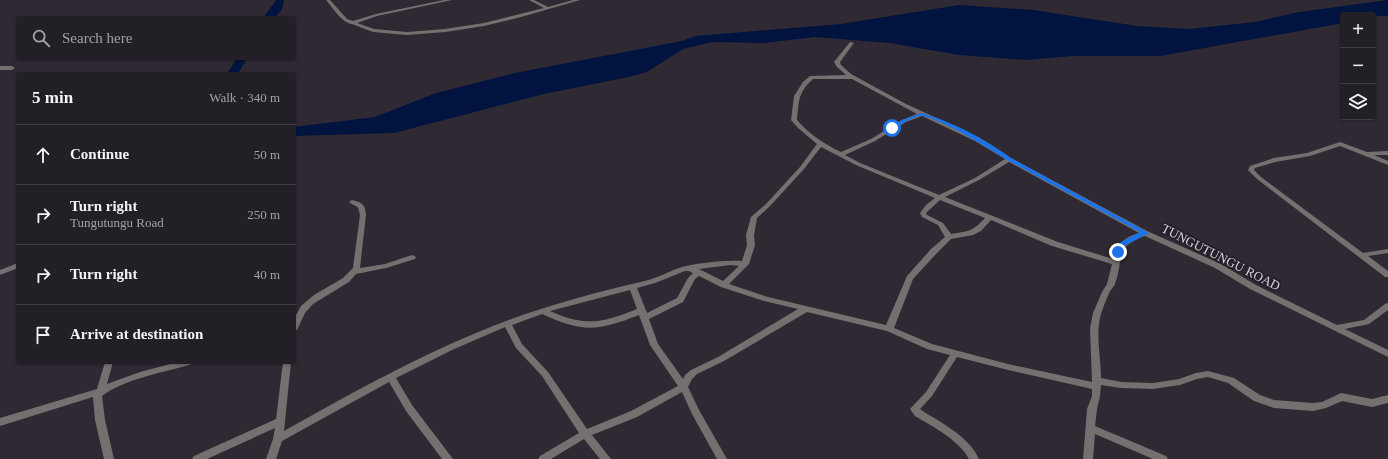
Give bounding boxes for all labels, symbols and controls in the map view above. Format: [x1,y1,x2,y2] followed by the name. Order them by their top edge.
[1340,12,1376,120] map controls
[1340,12,1376,48] button: +
[16,16,296,60] search box
[30,27,52,49] icon: search
[62,30,132,46] text: Search here
[1340,48,1376,84] button: −
[1340,84,1376,120] button: layers
[32,88,73,107] text: 5 min
[209,90,280,105] text: Walk · 340 m
[883,119,901,137] route start
[32,144,54,166] icon: ahead
[70,146,129,162] text: Continue
[254,147,280,162] text: 50 m
[70,198,137,214] text: Turn right
[32,204,54,226] icon: right
[247,207,280,222] text: 250 m
[70,215,164,230] text: Tungutungu Road
[1159,221,1283,293] street label: TUNGUTUNGU ROAD
[1109,243,1127,261] route end
[32,264,54,286] icon: right
[70,266,137,282] text: Turn right
[254,267,280,282] text: 40 m
[32,324,54,346] icon: arrive
[70,326,203,342] text: Arrive at destination

